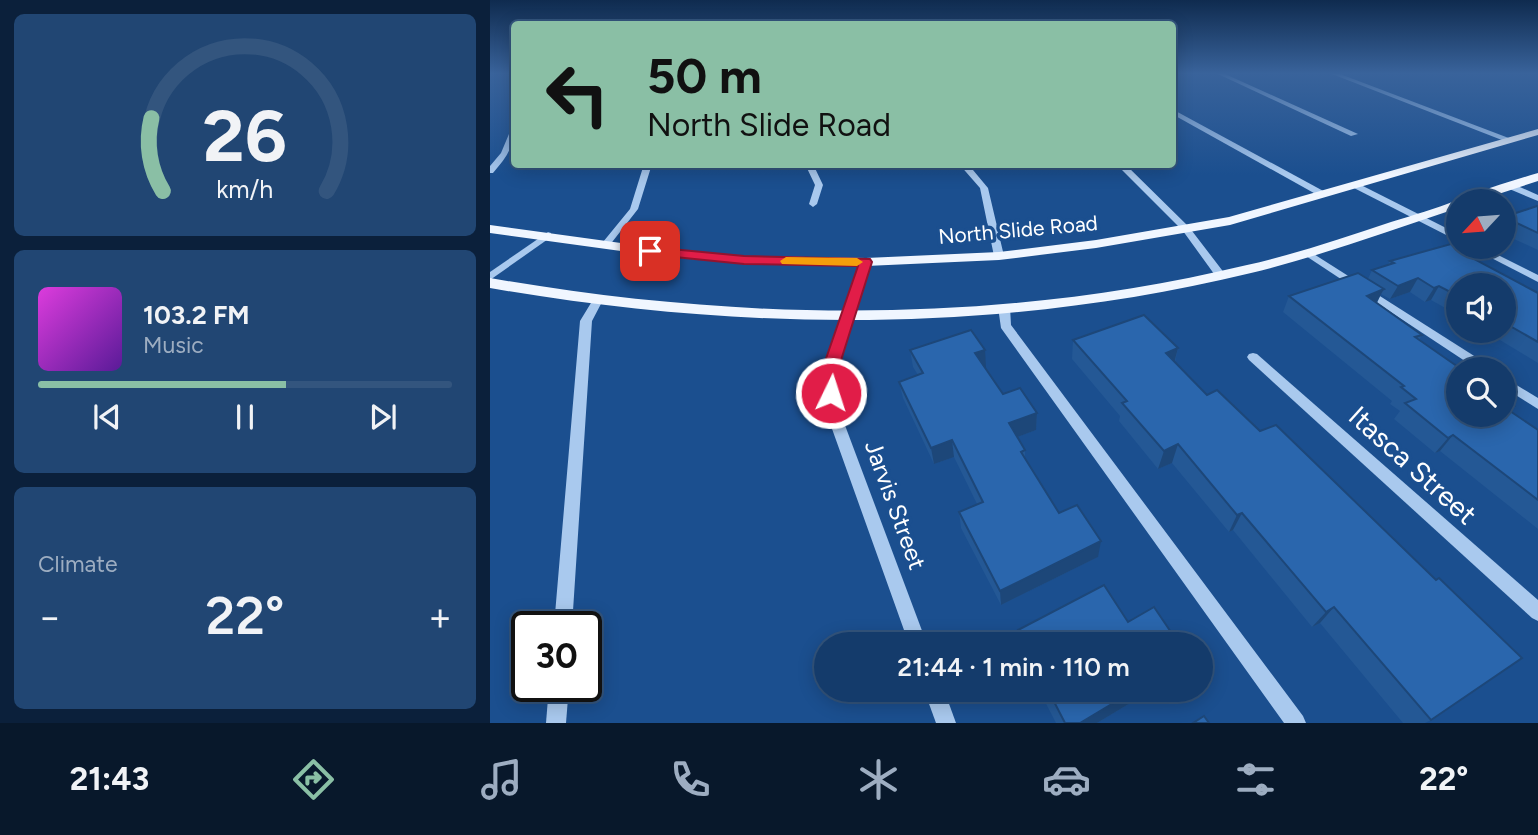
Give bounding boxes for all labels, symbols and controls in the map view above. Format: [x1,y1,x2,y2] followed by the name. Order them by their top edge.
[647,46,762,105] text: 50 m
[532,49,623,140] icon: left
[203,93,287,180] text: 26
[647,106,891,144] text: North Slide Road
[216,174,274,204] text: km/h
[1446,189,1516,259] north arrow
[1446,189,1516,427] map controls
[937,210,1099,249] street label: North Slide Road
[620,221,680,281] pin
[631,232,669,270] icon: arrive
[1446,273,1516,343] button: sound
[143,299,250,331] text: 103.2 FM
[143,331,204,359] text: Music
[794,356,868,430] position arrow
[1446,357,1516,427] button: search
[88,398,126,436] icon: previous
[226,398,264,436] icon: pause
[364,398,402,436] icon: next
[1342,399,1484,531] street label: Itasca Street
[859,436,932,573] street label: Jarvis Street
[38,550,117,578] text: Climate
[206,585,284,647] text: 22°
[38,594,62,640] text: −
[428,594,452,640] text: +
[511,611,602,702] speed limit sign: 30
[897,651,1130,683] text: 21:44 · 1 min · 110 m
[289,755,338,804] icon: directions
[477,755,526,804] icon: music
[666,755,715,804] icon: phone
[854,755,903,804] icon: climate
[1042,755,1091,804] icon: car
[1231,755,1280,804] icon: filters
[70,760,149,798] text: 21:43
[1419,760,1468,798] text: 22°

